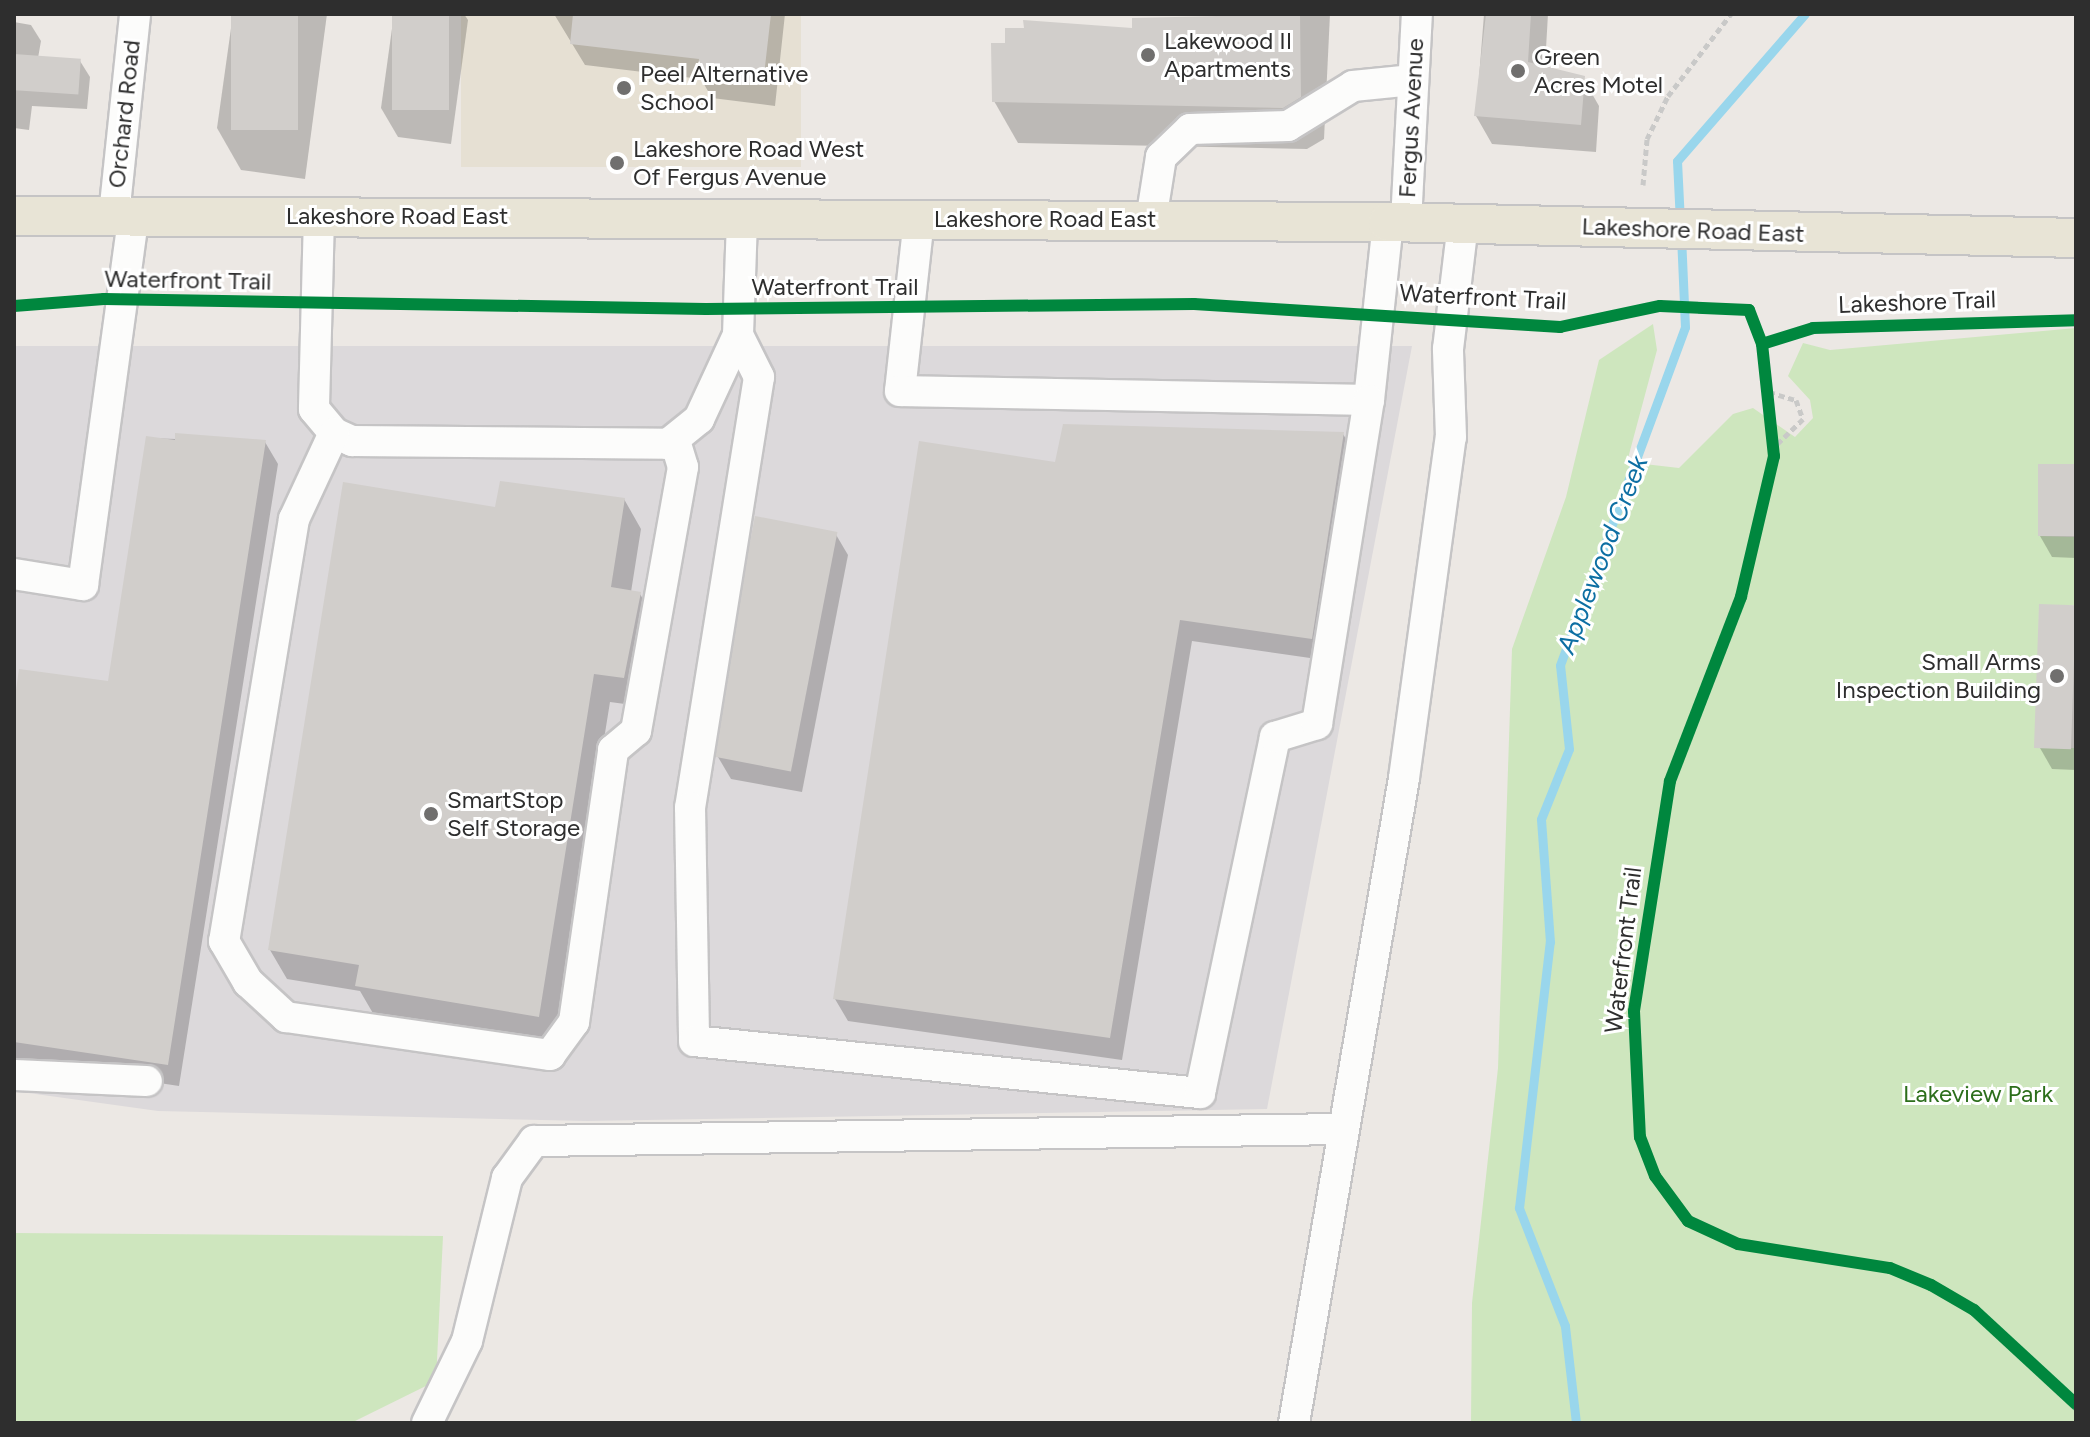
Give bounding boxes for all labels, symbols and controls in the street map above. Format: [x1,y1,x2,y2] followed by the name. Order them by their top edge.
[1164,27,1292,83] place label: Lakewood II Apartments
[1392,37,1430,199] street label: Fergus Avenue
[102,39,146,189] street label: Orchard Road
[1534,43,1663,99] place label: Green Acres Motel
[1139,46,1157,64] marker: Lakewood II Apartments
[640,60,808,116] place label: Peel Alternative School
[1509,62,1527,80] marker: Green Acres Motel
[615,79,633,97] marker: Peel Alternative School
[633,135,864,191] place label: Lakeshore Road West Of Fergus Avenue
[608,154,626,172] marker: Lakeshore Road West Of Fergus Avenue
[286,202,508,230] street label: Lakeshore Road East
[934,205,1156,233] street label: Lakeshore Road East
[1581,212,1805,248] street label: Lakeshore Road East
[104,264,272,296] street label: Waterfront Trail
[751,273,919,301] street label: Waterfront Trail
[1399,278,1567,316] street label: Waterfront Trail
[1837,285,1997,319] street label: Lakeshore Trail
[1551,452,1655,658] water label: Applewood Creek
[1836,648,2041,704] place label: Small Arms Inspection Building
[2048,667,2066,685] marker: Small Arms Inspection Building
[447,786,580,842] place label: SmartStop Self Storage
[422,805,440,823] marker: SmartStop Self Storage
[1599,865,1647,1035] street label: Waterfront Trail
[1903,1080,2053,1108] park label: Lakeview Park

